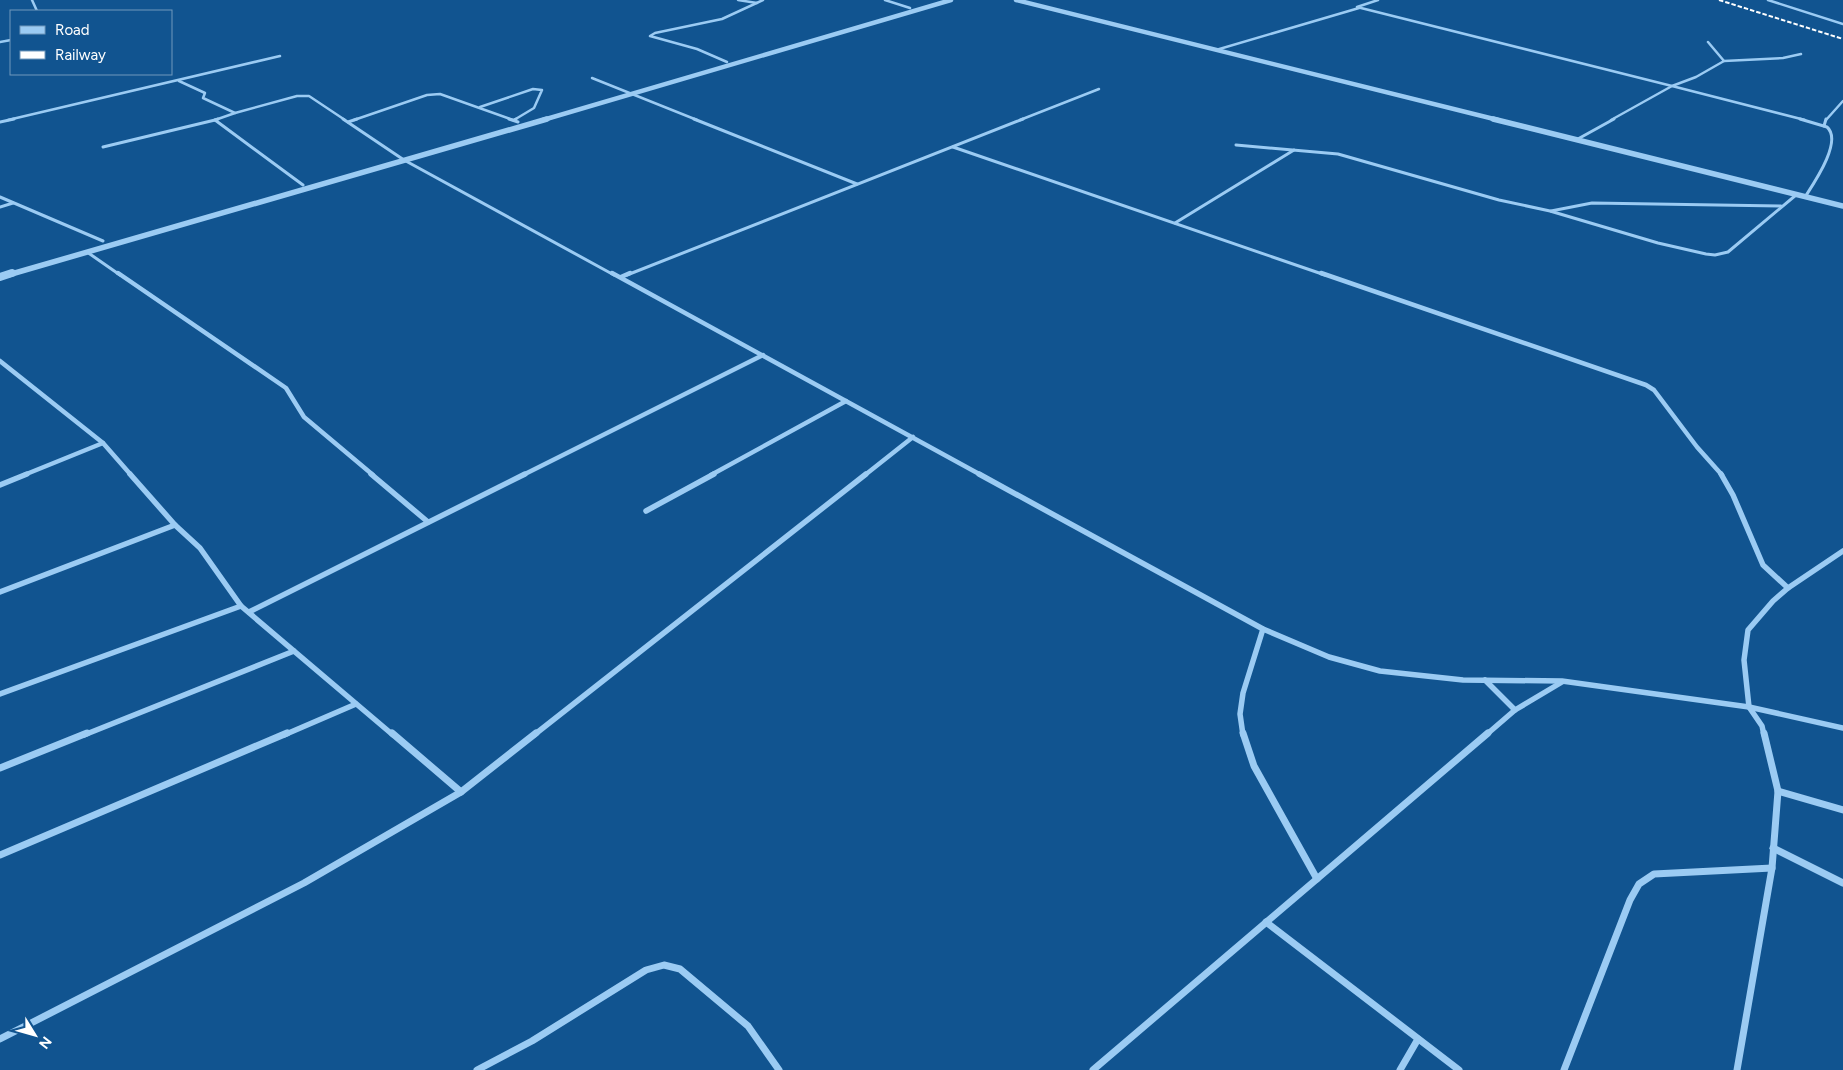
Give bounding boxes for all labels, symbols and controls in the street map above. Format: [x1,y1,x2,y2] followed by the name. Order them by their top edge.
[10,10,172,75] legend
[55,21,90,39] text: Road
[55,46,106,64] text: Railway
[10,1010,60,1060] north arrow
[35,1033,55,1052] text: N

